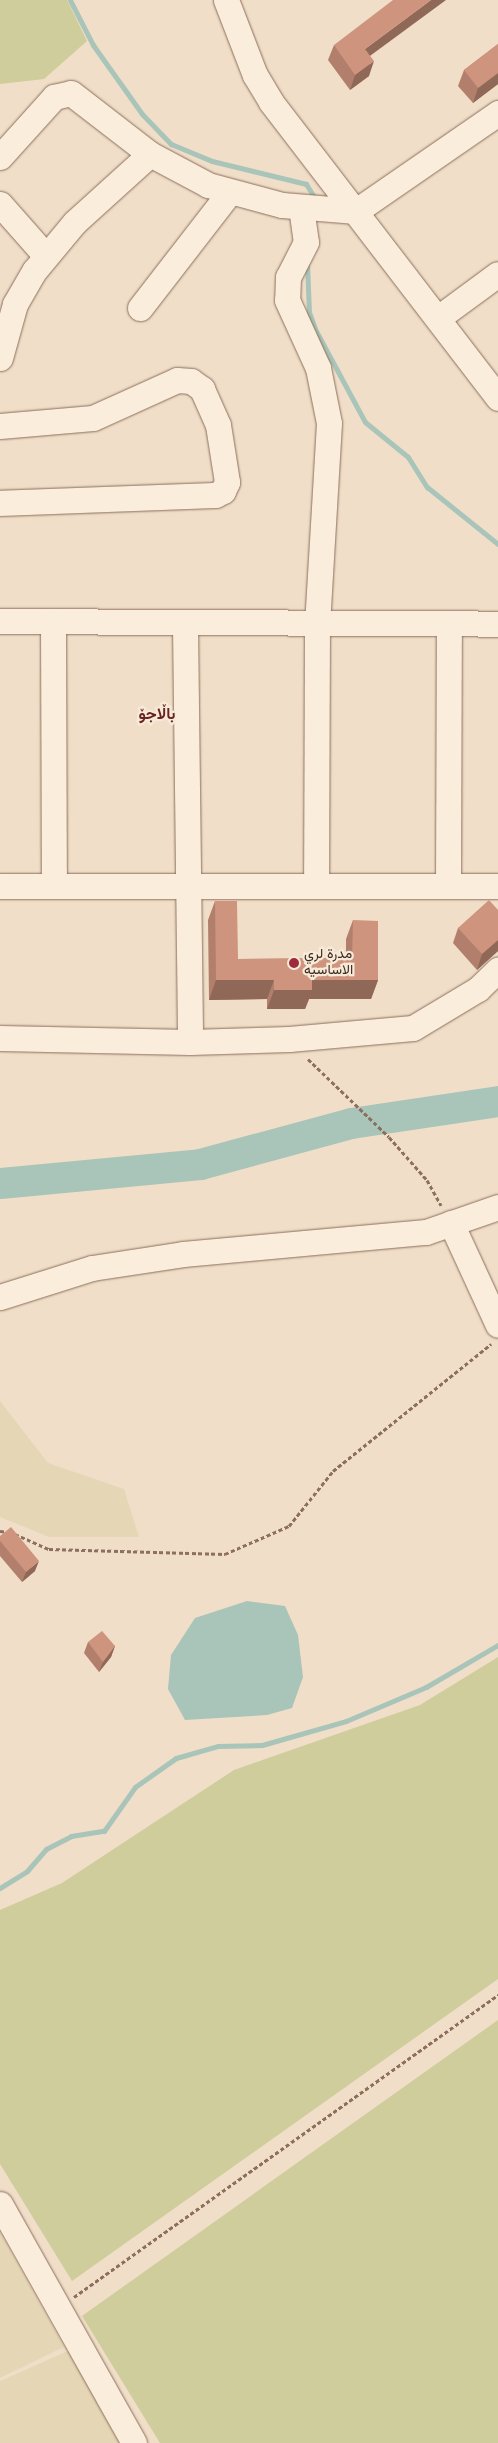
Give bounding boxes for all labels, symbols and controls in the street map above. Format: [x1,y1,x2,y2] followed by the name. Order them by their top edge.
[139,706,175,726] district label: باڵاجۆ
[304,947,353,980] place label: مدرة لري الاساسیه
[288,957,300,969] marker: مدرة لري الاساسیه

